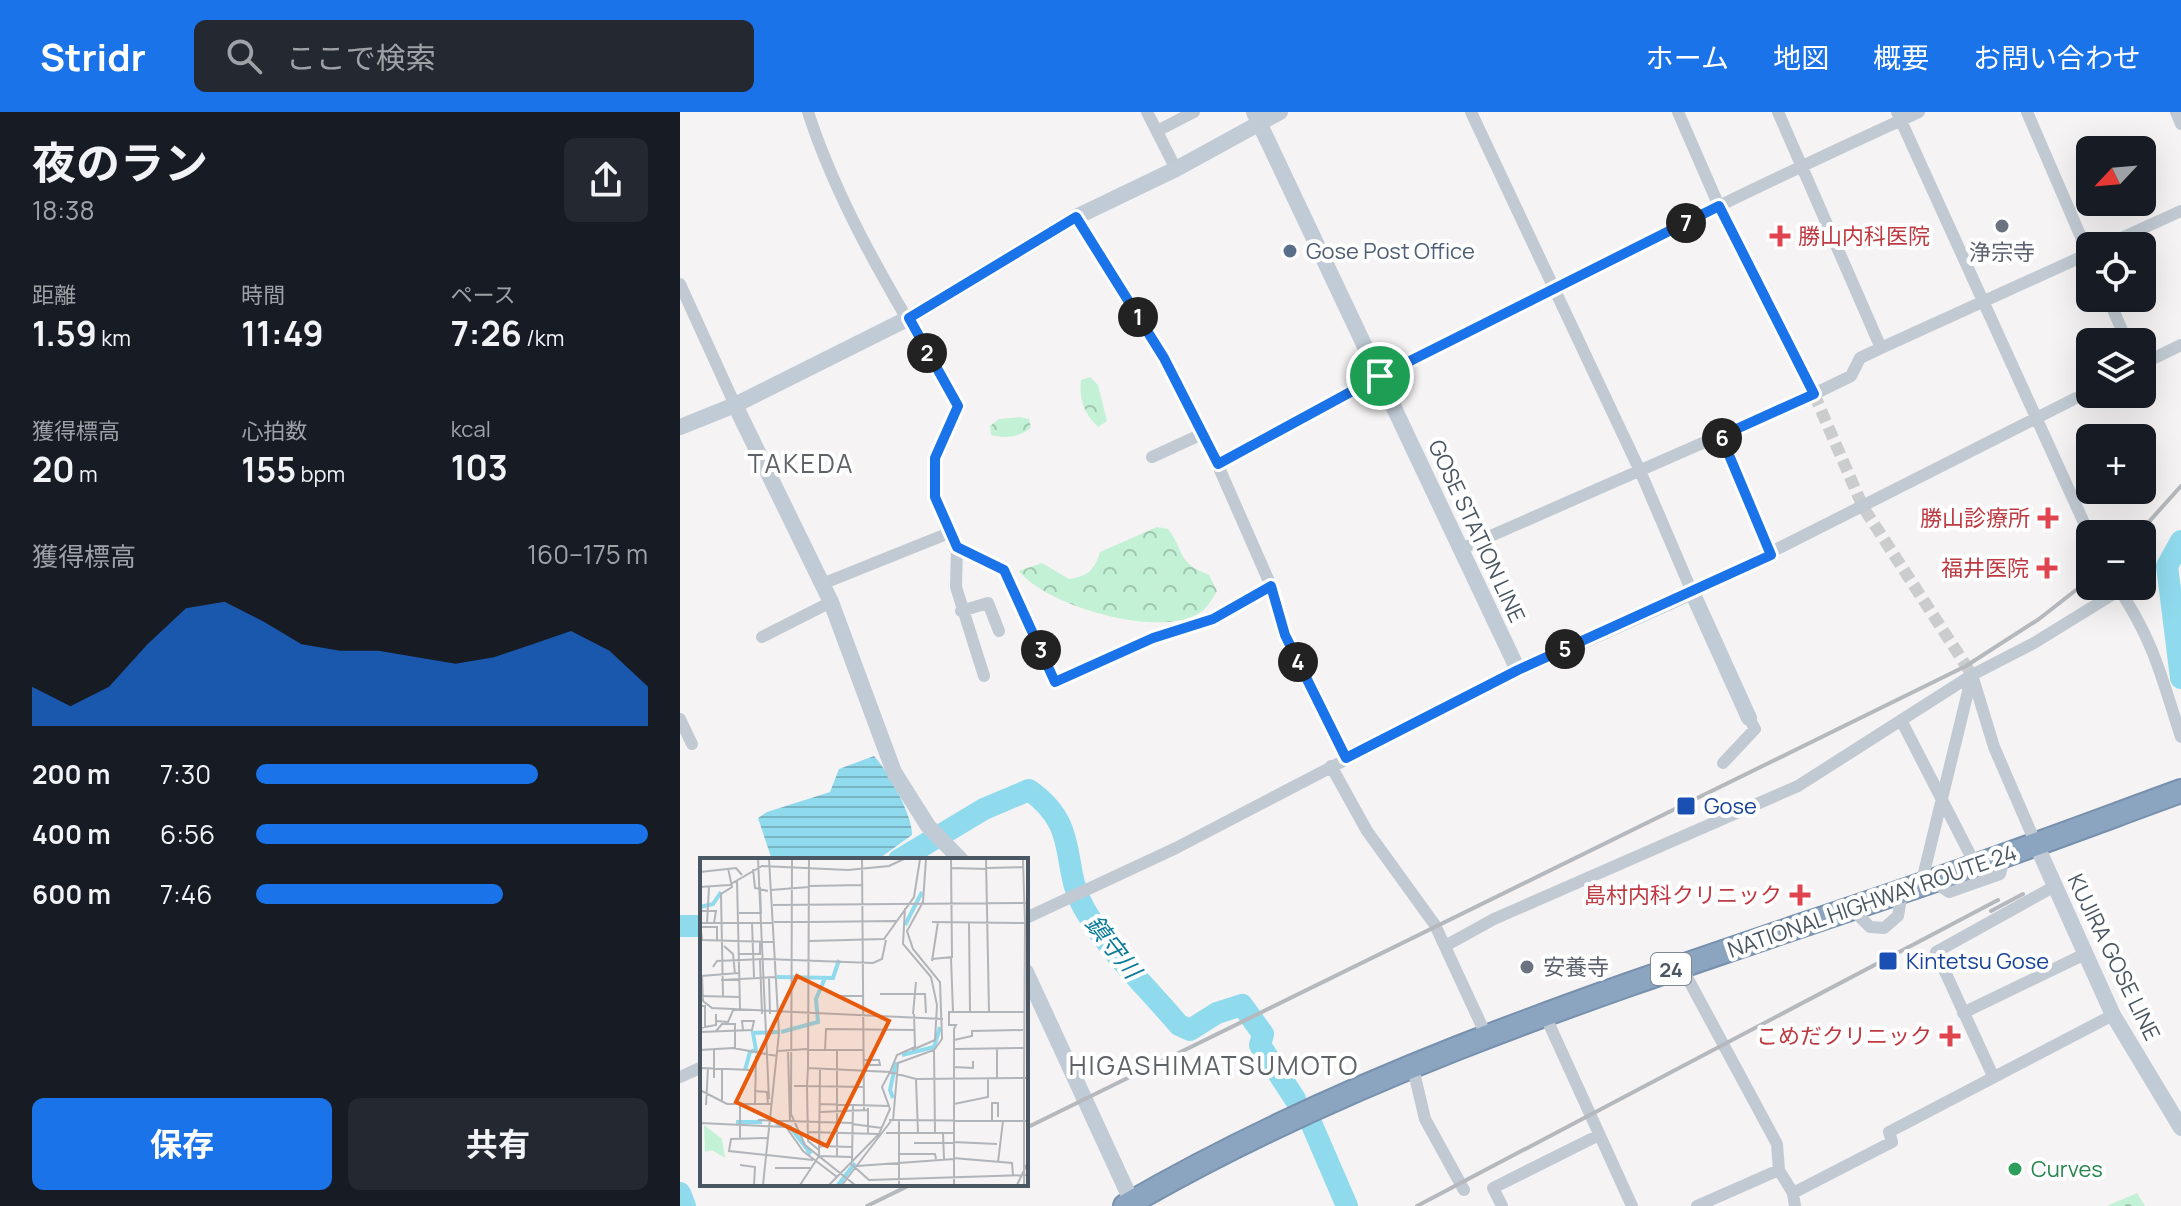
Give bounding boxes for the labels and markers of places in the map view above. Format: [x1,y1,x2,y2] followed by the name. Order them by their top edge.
[1666,203,1706,243] pin: 7
[1993,217,2011,235] marker: 浄宗寺
[1798,221,1930,251] place label: 勝山内科医院
[1769,225,1791,247] marker: 勝山内科医院
[1306,236,1475,266] place label: Gose Post Office
[1969,237,2035,267] place label: 浄宗寺
[1281,242,1299,260] marker: Gose Post Office
[1118,297,1158,337] pin: 1
[907,333,947,373] pin: 2
[1346,342,1414,410] pin
[1702,418,1742,458] pin: 6
[1920,503,2030,533] place label: 勝山診療所
[2037,507,2059,529] marker: 勝山診療所
[1941,553,2029,583] place label: 福井医院
[2036,557,2058,579] marker: 福井医院
[1545,629,1585,669] pin: 5
[1021,630,1061,670] pin: 3
[1278,642,1318,682] pin: 4
[1704,791,1757,821] place label: Gose
[1675,795,1697,817] marker: Gose
[1584,880,1782,910] place label: 島村内科クリニック
[1789,884,1811,906] marker: 島村内科クリニック
[1906,946,2049,976] place label: Kintetsu Gose
[1877,950,1899,972] marker: Kintetsu Gose
[1543,952,1609,982] place label: 安養寺
[1518,958,1536,976] marker: 安養寺
[1756,1021,1932,1051] place label: こめだクリニック
[1939,1025,1961,1047] marker: こめだクリニック
[2031,1154,2103,1184] place label: Curves
[2006,1160,2024,1178] marker: Curves

